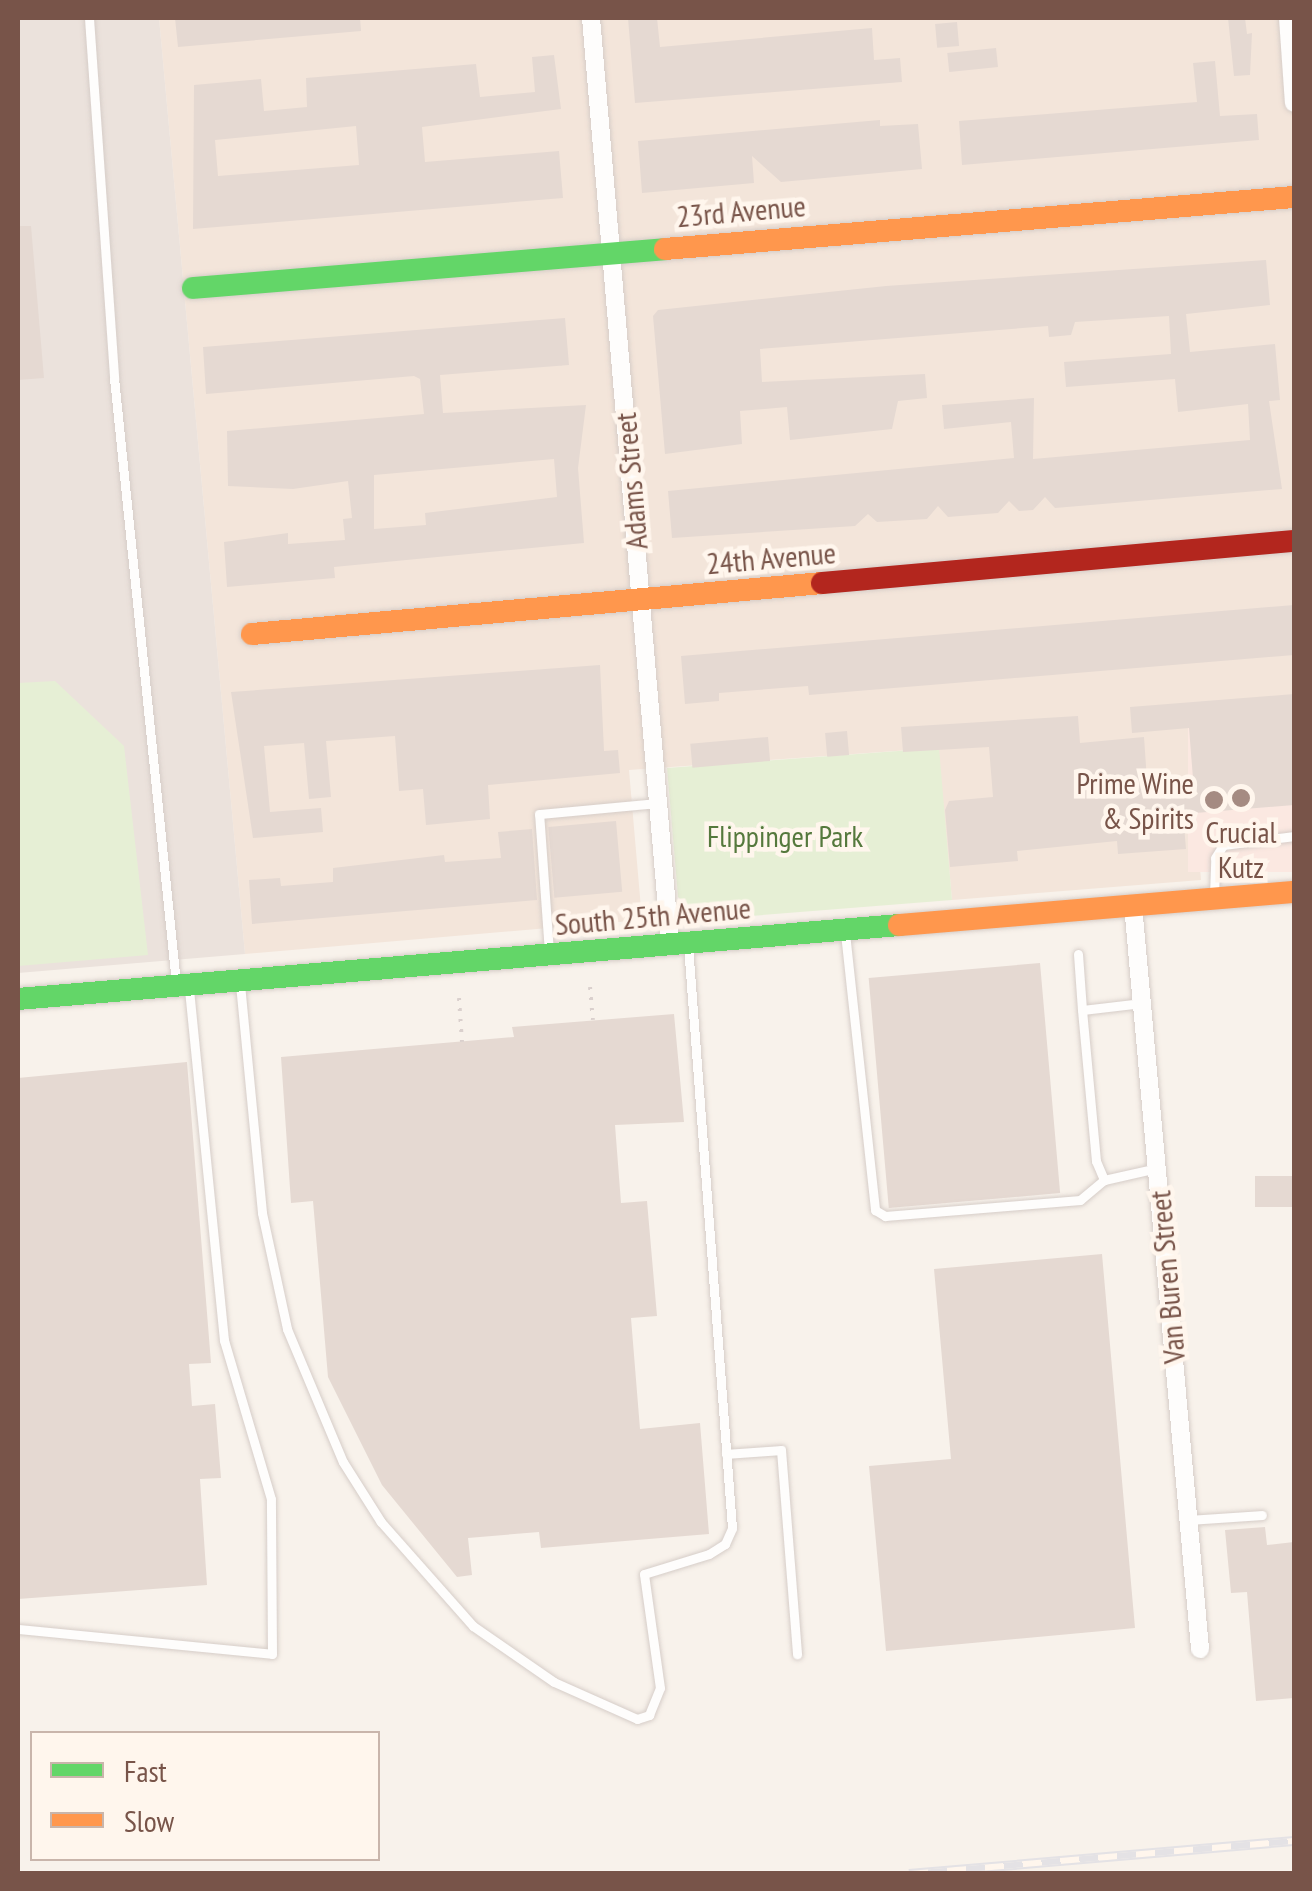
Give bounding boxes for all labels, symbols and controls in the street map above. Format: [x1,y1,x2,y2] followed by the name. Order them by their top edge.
[674,187,808,235] street label: 23rd Avenue
[607,411,655,551] street label: Adams Street
[704,534,838,582] street label: 24th Avenue
[1076,765,1194,836] place label: Prime Wine & Spirits
[1230,787,1252,809] marker: Crucial Kutz
[1203,789,1225,811] marker: Prime Wine & Spirits
[1206,814,1276,884] place label: Crucial Kutz
[707,818,863,854] park label: Flippinger Park
[553,889,753,943] street label: South 25th Avenue
[1142,1189,1192,1365] street label: Van Buren Street
[30,1731,380,1861] legend
[124,1751,167,1790] text: Fast
[124,1801,174,1840] text: Slow

